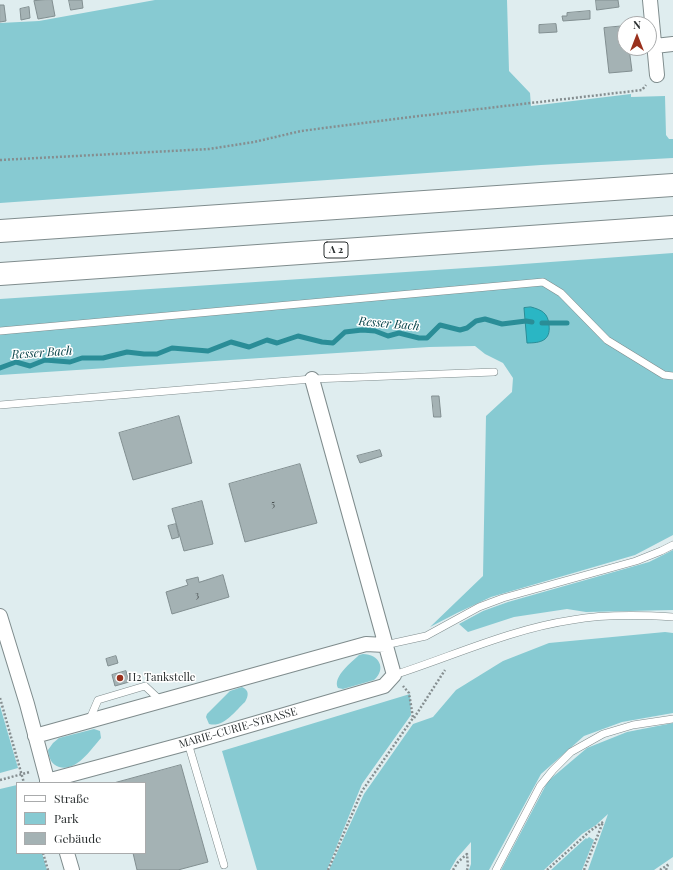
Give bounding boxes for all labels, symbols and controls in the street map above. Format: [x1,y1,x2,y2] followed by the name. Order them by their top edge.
[617,16,657,56] north arrow
[633,17,641,32] text: N
[324,242,348,258] road number: A 2
[358,314,420,334] water label: Resser Bach
[11,344,73,362] water label: Resser Bach
[271,499,275,509] house number: 5
[195,590,199,600] house number: 3
[128,671,195,685] place label: H2 Tankstelle
[115,673,125,683] marker: H2 Tankstelle
[177,705,299,751] street label: MARIE-CURIE-STRASSE
[16,782,146,854] legend
[54,790,89,806] text: Straße
[54,810,79,826] text: Park
[54,830,101,846] text: Gebäude

